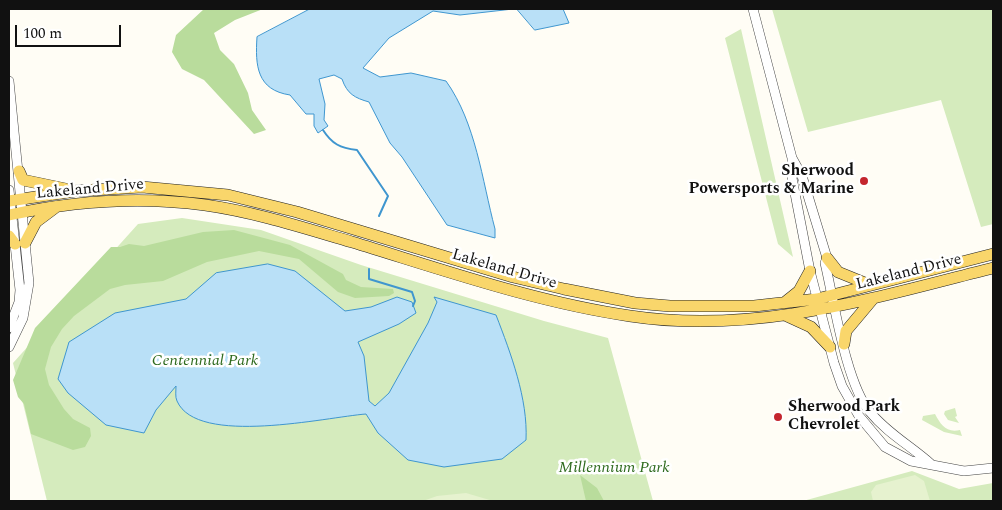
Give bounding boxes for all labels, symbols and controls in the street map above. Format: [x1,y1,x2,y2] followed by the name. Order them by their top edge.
[18,15,124,47] scale bar
[23,22,62,45] text: 100 m
[688,162,854,200] place label: Sherwood Powersports & Marine
[858,175,870,187] marker: Sherwood Powersports & Marine
[35,176,145,204] street label: Lakeland Drive
[449,246,559,294] street label: Lakeland Drive
[854,251,964,295] street label: Lakeland Drive
[152,352,258,372] park label: Centennial Park
[788,398,900,436] place label: Sherwood Park Chevrolet
[772,411,784,423] marker: Sherwood Park Chevrolet
[558,459,670,479] park label: Millennium Park

